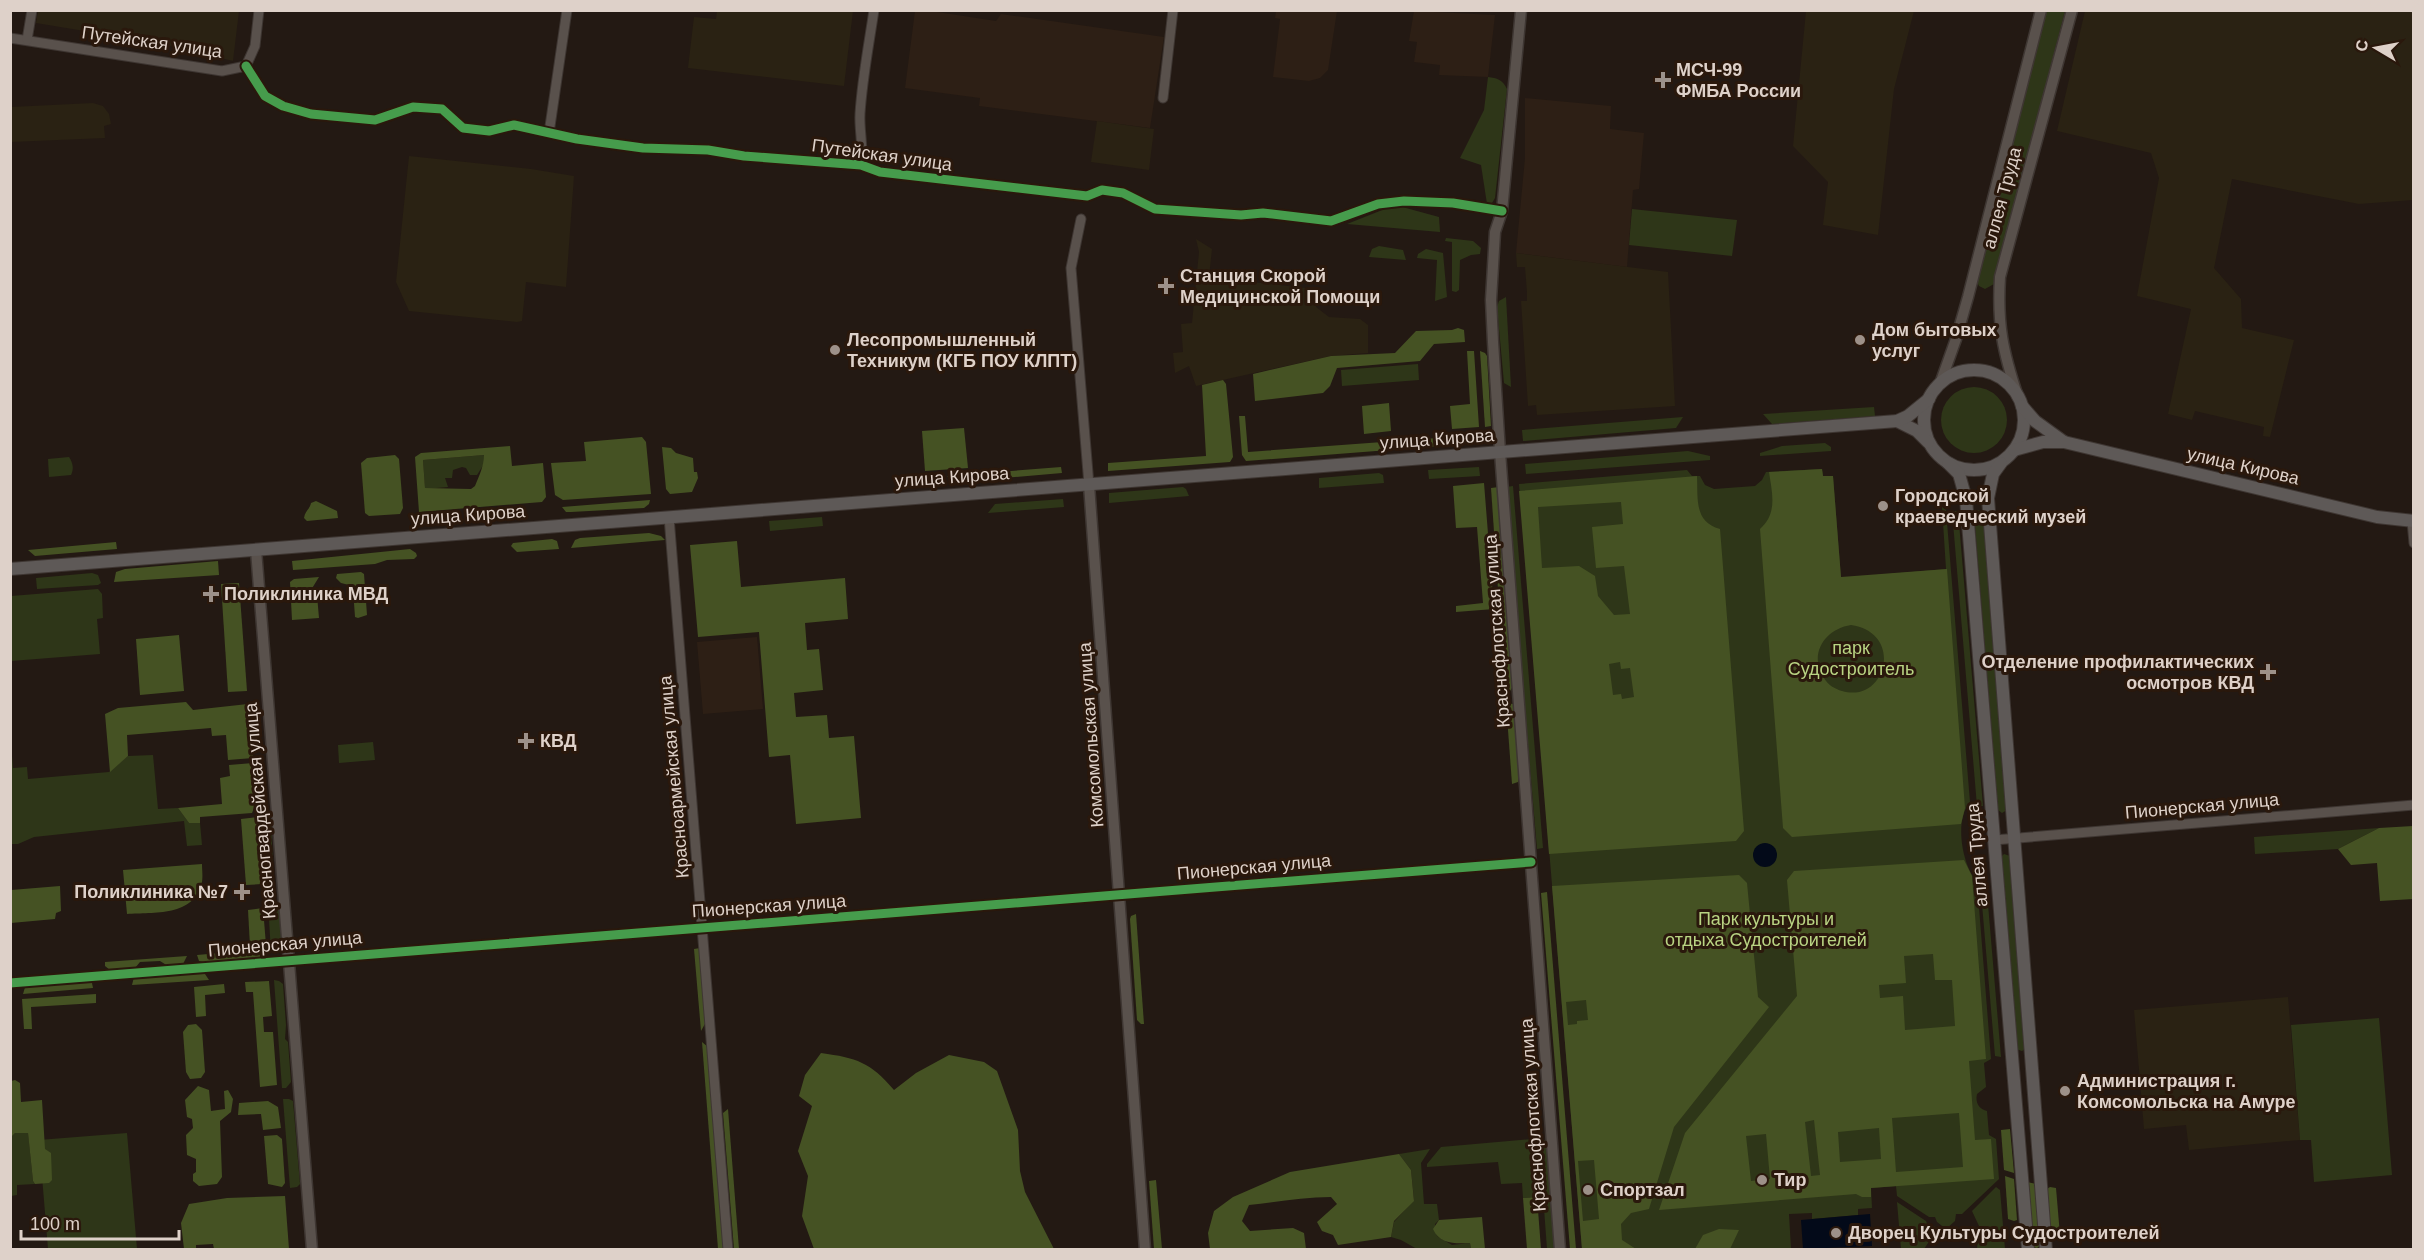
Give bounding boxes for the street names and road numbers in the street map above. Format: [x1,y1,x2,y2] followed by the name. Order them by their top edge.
[81,22,224,62] street label: Путейская улица
[811,135,954,175] street label: Путейская улица
[1979,144,2025,251] street label: аллея Труда
[1379,425,1496,453] street label: улица Кирова
[2185,443,2302,489] street label: улица Кирова
[894,463,1011,491] street label: улица Кирова
[410,501,527,529] street label: улица Кирова
[1480,533,1514,728] street label: Краснофлотская улица
[1074,641,1107,828] street label: Комсомольская улица
[655,674,693,879] street label: Красноармейская улица
[240,701,279,920] street label: Красногвардейская улица
[2124,789,2281,823] street label: Пионерская улица
[1962,801,1992,908] street label: аллея Труда
[1176,850,1333,884] street label: Пионерская улица
[691,891,848,921] street label: Пионерская улица
[207,927,364,961] street label: Пионерская улица
[1516,1017,1550,1212] street label: Краснофлотская улица

